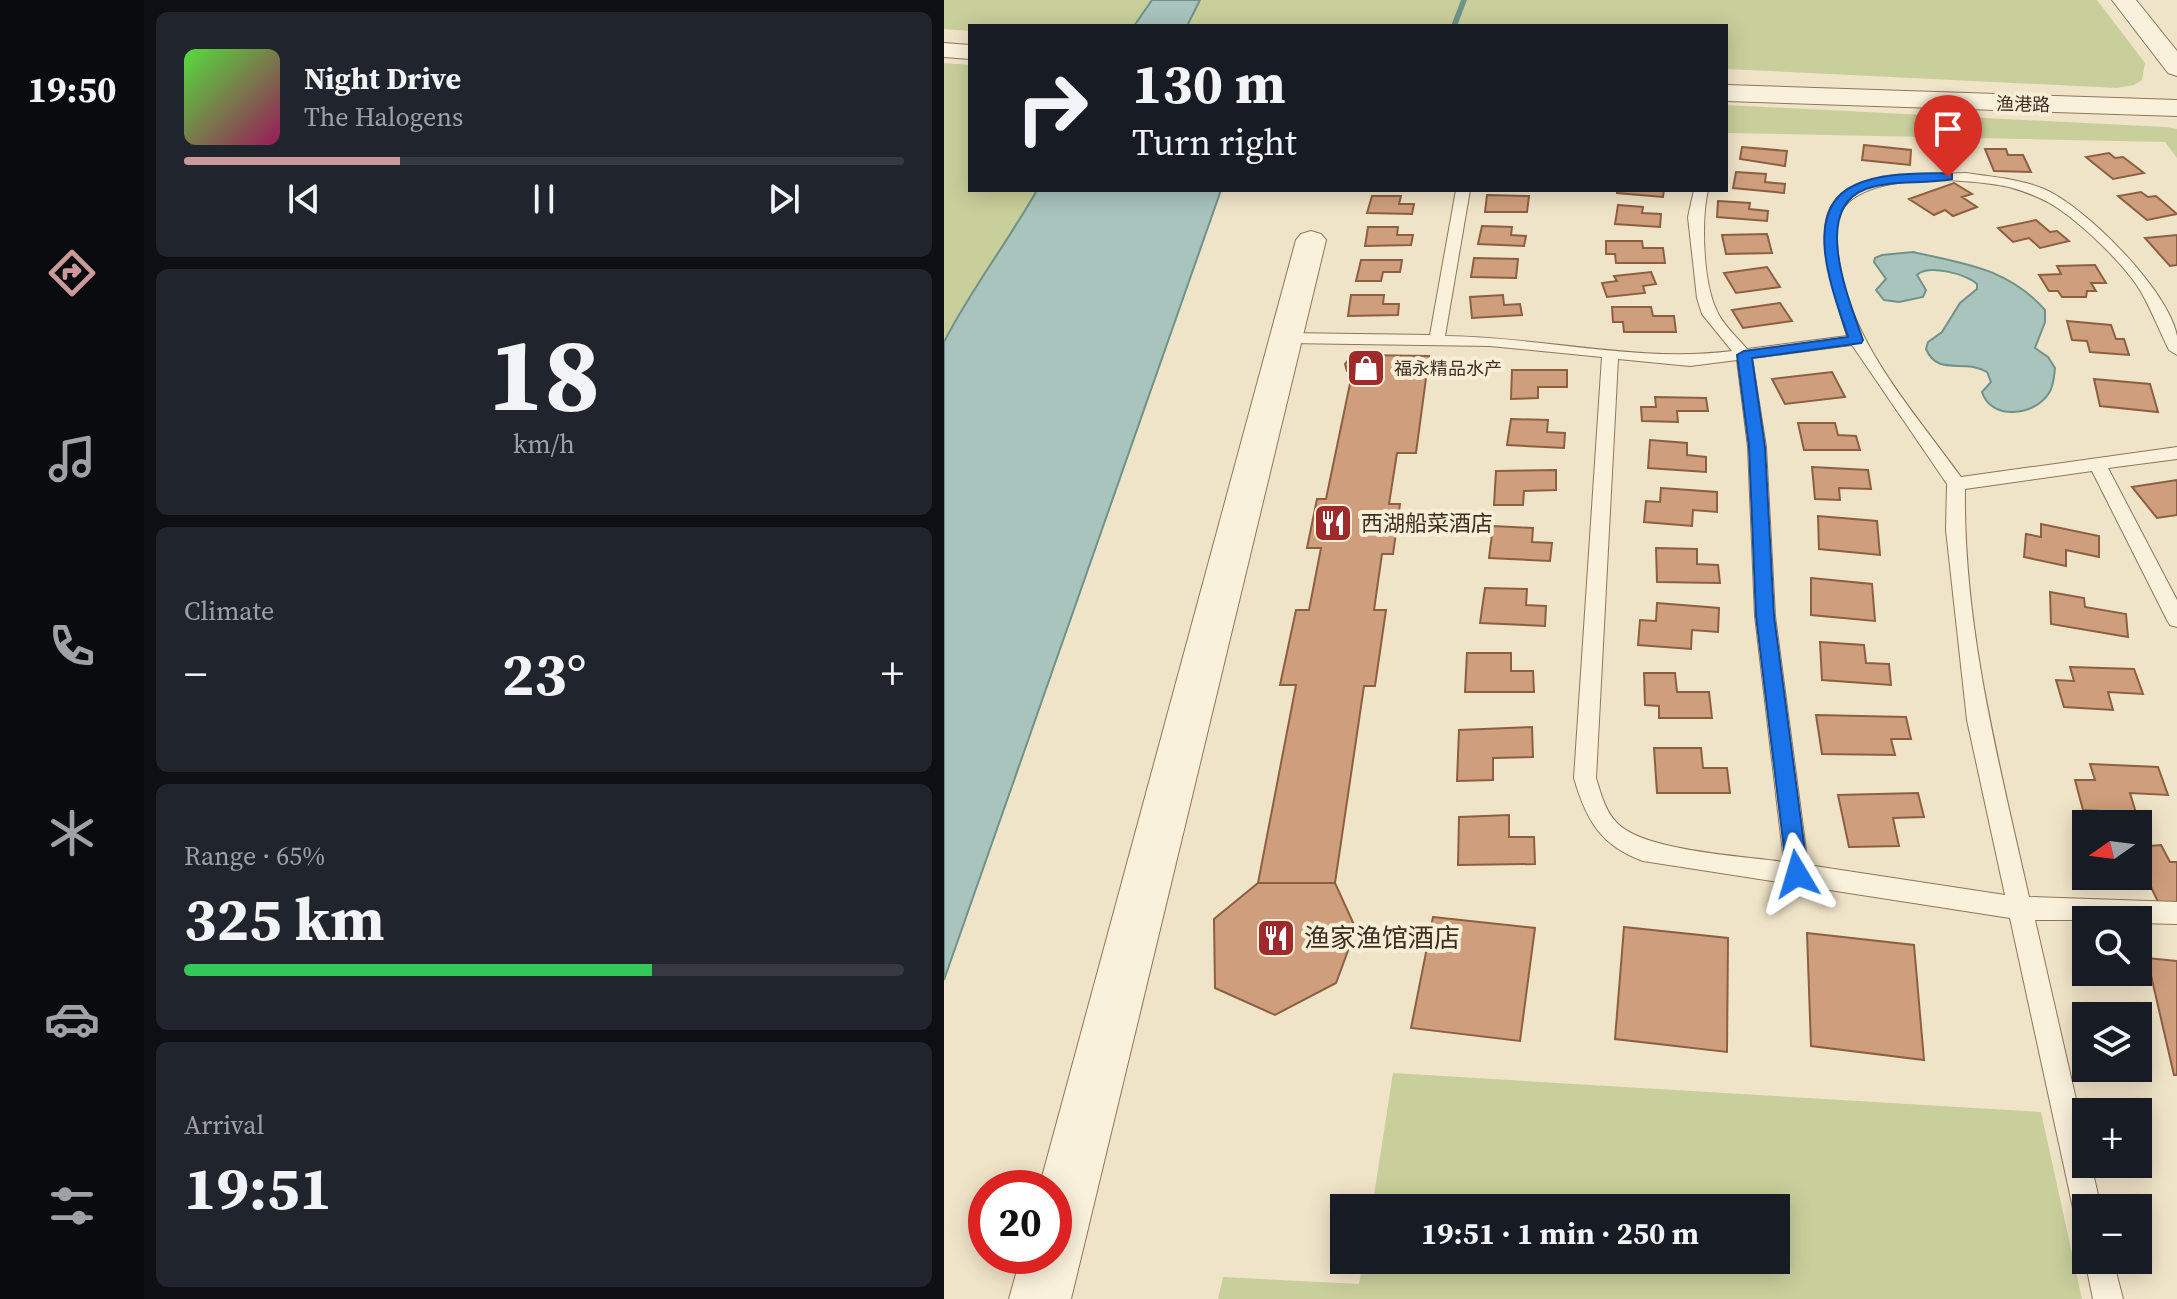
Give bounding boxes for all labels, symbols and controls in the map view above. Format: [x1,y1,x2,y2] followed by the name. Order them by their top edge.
[1132,45,1286,122] text: 130 m
[1000,56,1104,160] icon: right
[304,58,461,99] text: Night Drive
[28,65,116,114] text: 19:50
[1996,91,2050,117] street label: 渔港路
[1914,95,1982,177] pin
[304,99,463,135] text: The Halogens
[1926,107,1970,151] icon: arrive
[1132,118,1297,167] text: Turn right
[282,177,326,221] icon: previous
[522,177,566,221] icon: pause
[762,177,806,221] icon: next
[44,245,100,301] icon: directions
[488,302,600,445] text: 18
[1345,347,1387,389] shop icon: 福永精品水产
[1394,356,1502,381] place label: 福永精品水产
[513,426,575,462] text: km/h
[44,431,100,487] icon: music
[1312,502,1354,544] restaurant icon: 西湖船菜酒店
[1361,508,1493,538] place label: 西湖船菜酒店
[184,593,274,629] text: Climate
[44,618,100,674] icon: phone
[502,633,586,715] text: 23°
[184,643,207,704] text: −
[881,643,904,704] text: +
[44,805,100,861] icon: climate
[2072,810,2152,890] north arrow
[2072,810,2152,1274] map controls
[1755,832,1839,916] position arrow
[184,838,325,874] text: Range · 65%
[184,878,385,960] text: 325 km
[2072,906,2152,986] button: search
[1255,917,1297,959] restaurant icon: 渔家渔馆酒店
[1304,920,1460,956] place label: 渔家渔馆酒店
[44,991,100,1047] icon: car
[2072,1002,2152,1082] button: layers
[2072,1098,2152,1178] button: +
[184,1107,264,1143] text: Arrival
[184,1147,332,1229] text: 19:51
[968,1170,1072,1274] speed limit sign: 20
[44,1178,100,1234] icon: filters
[2072,1194,2152,1274] button: −
[1421,1213,1699,1254] text: 19:51 · 1 min · 250 m

